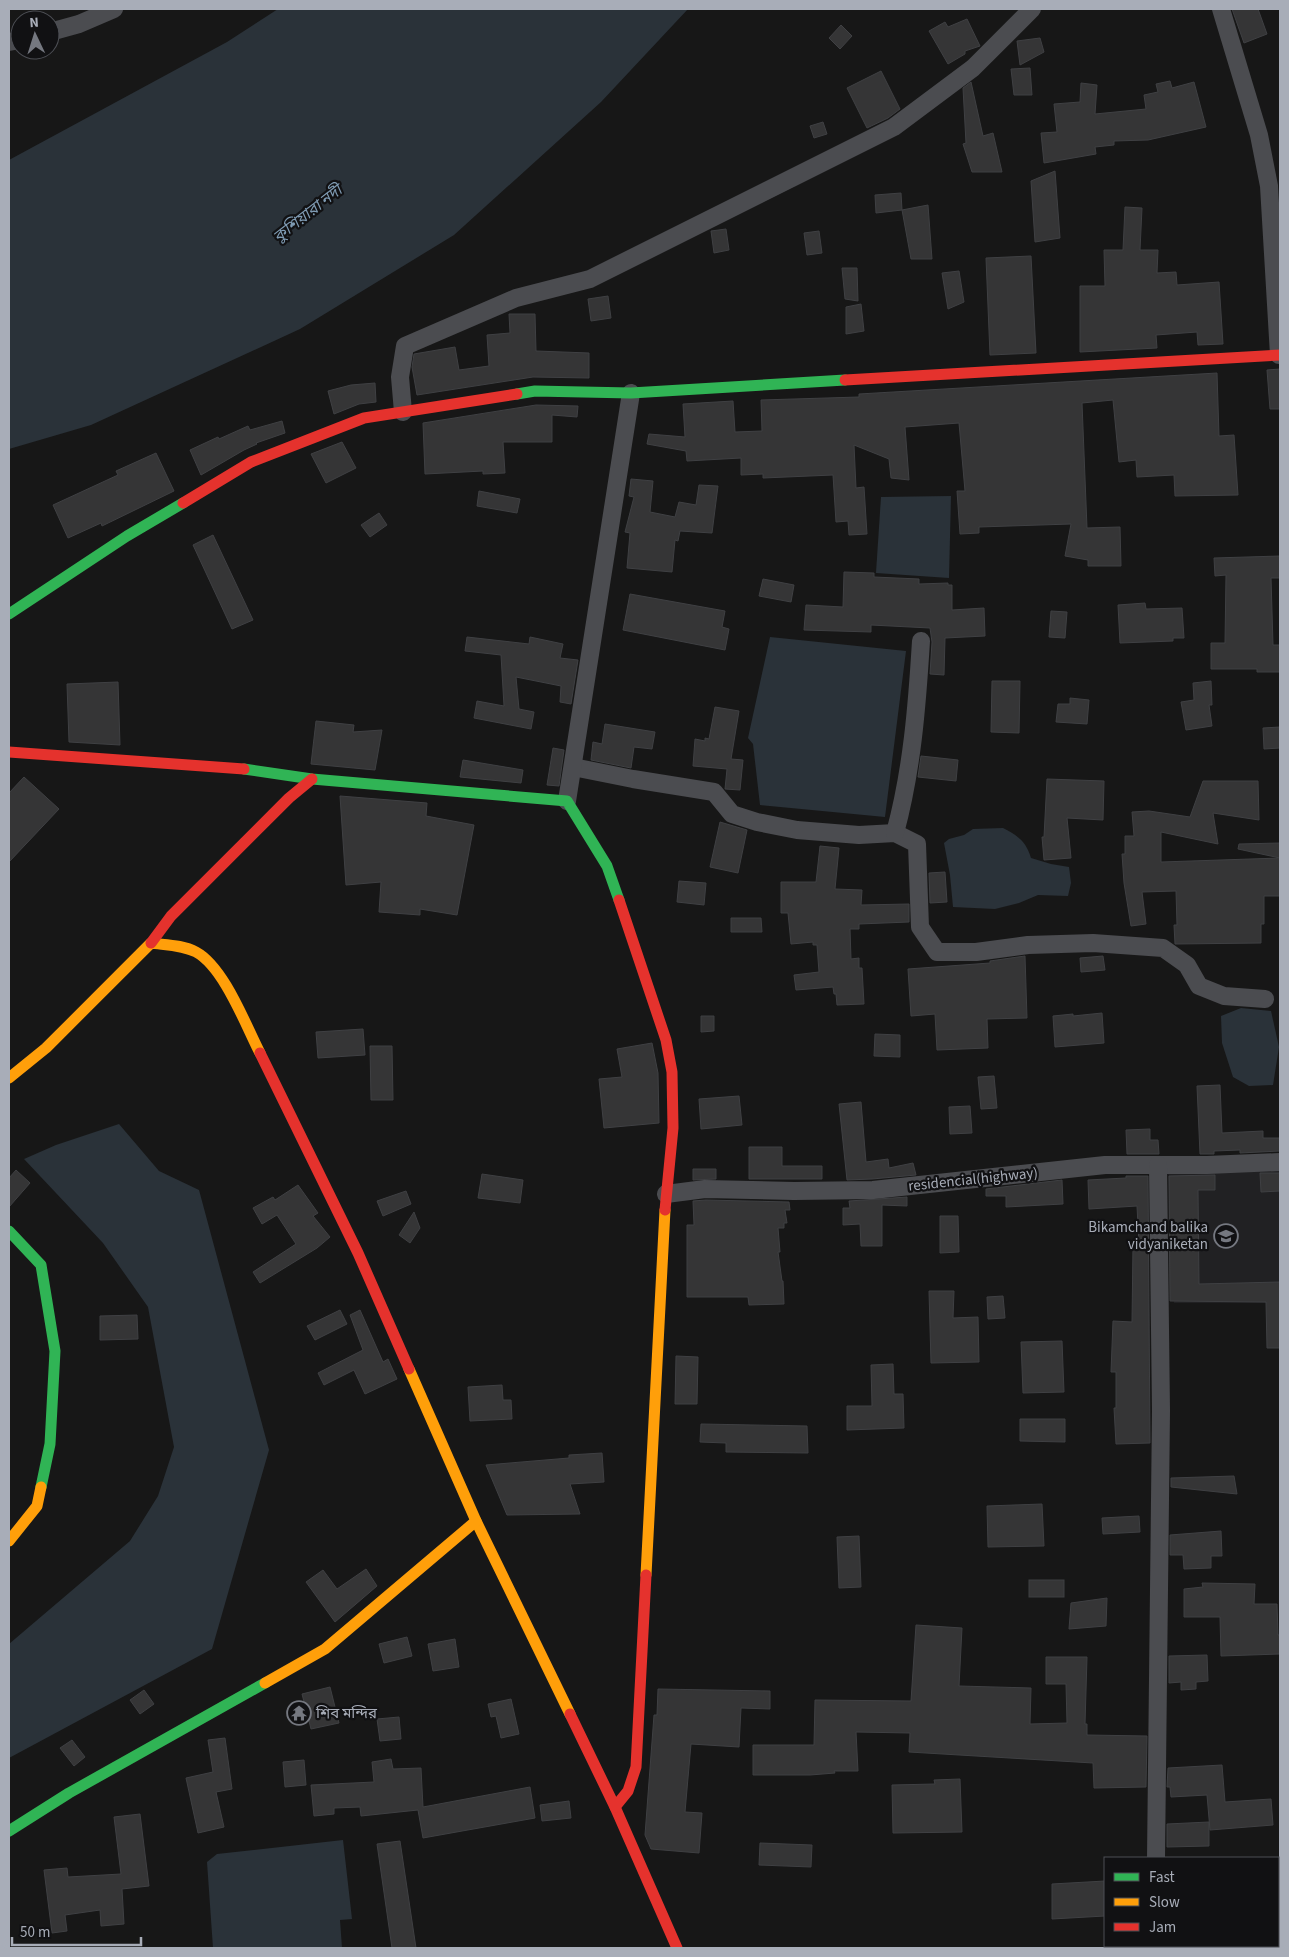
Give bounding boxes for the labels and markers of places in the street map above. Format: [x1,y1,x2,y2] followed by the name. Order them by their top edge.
[1088,1217,1208,1255] place label: Bikamchand balika vidyaniketan
[1213,1223,1239,1249] school or university icon: Bikamchand balika vidyaniketan
[286,1700,312,1726] temple icon: শিব মন্দির
[315,1703,378,1724] place label: শিব মন্দির

